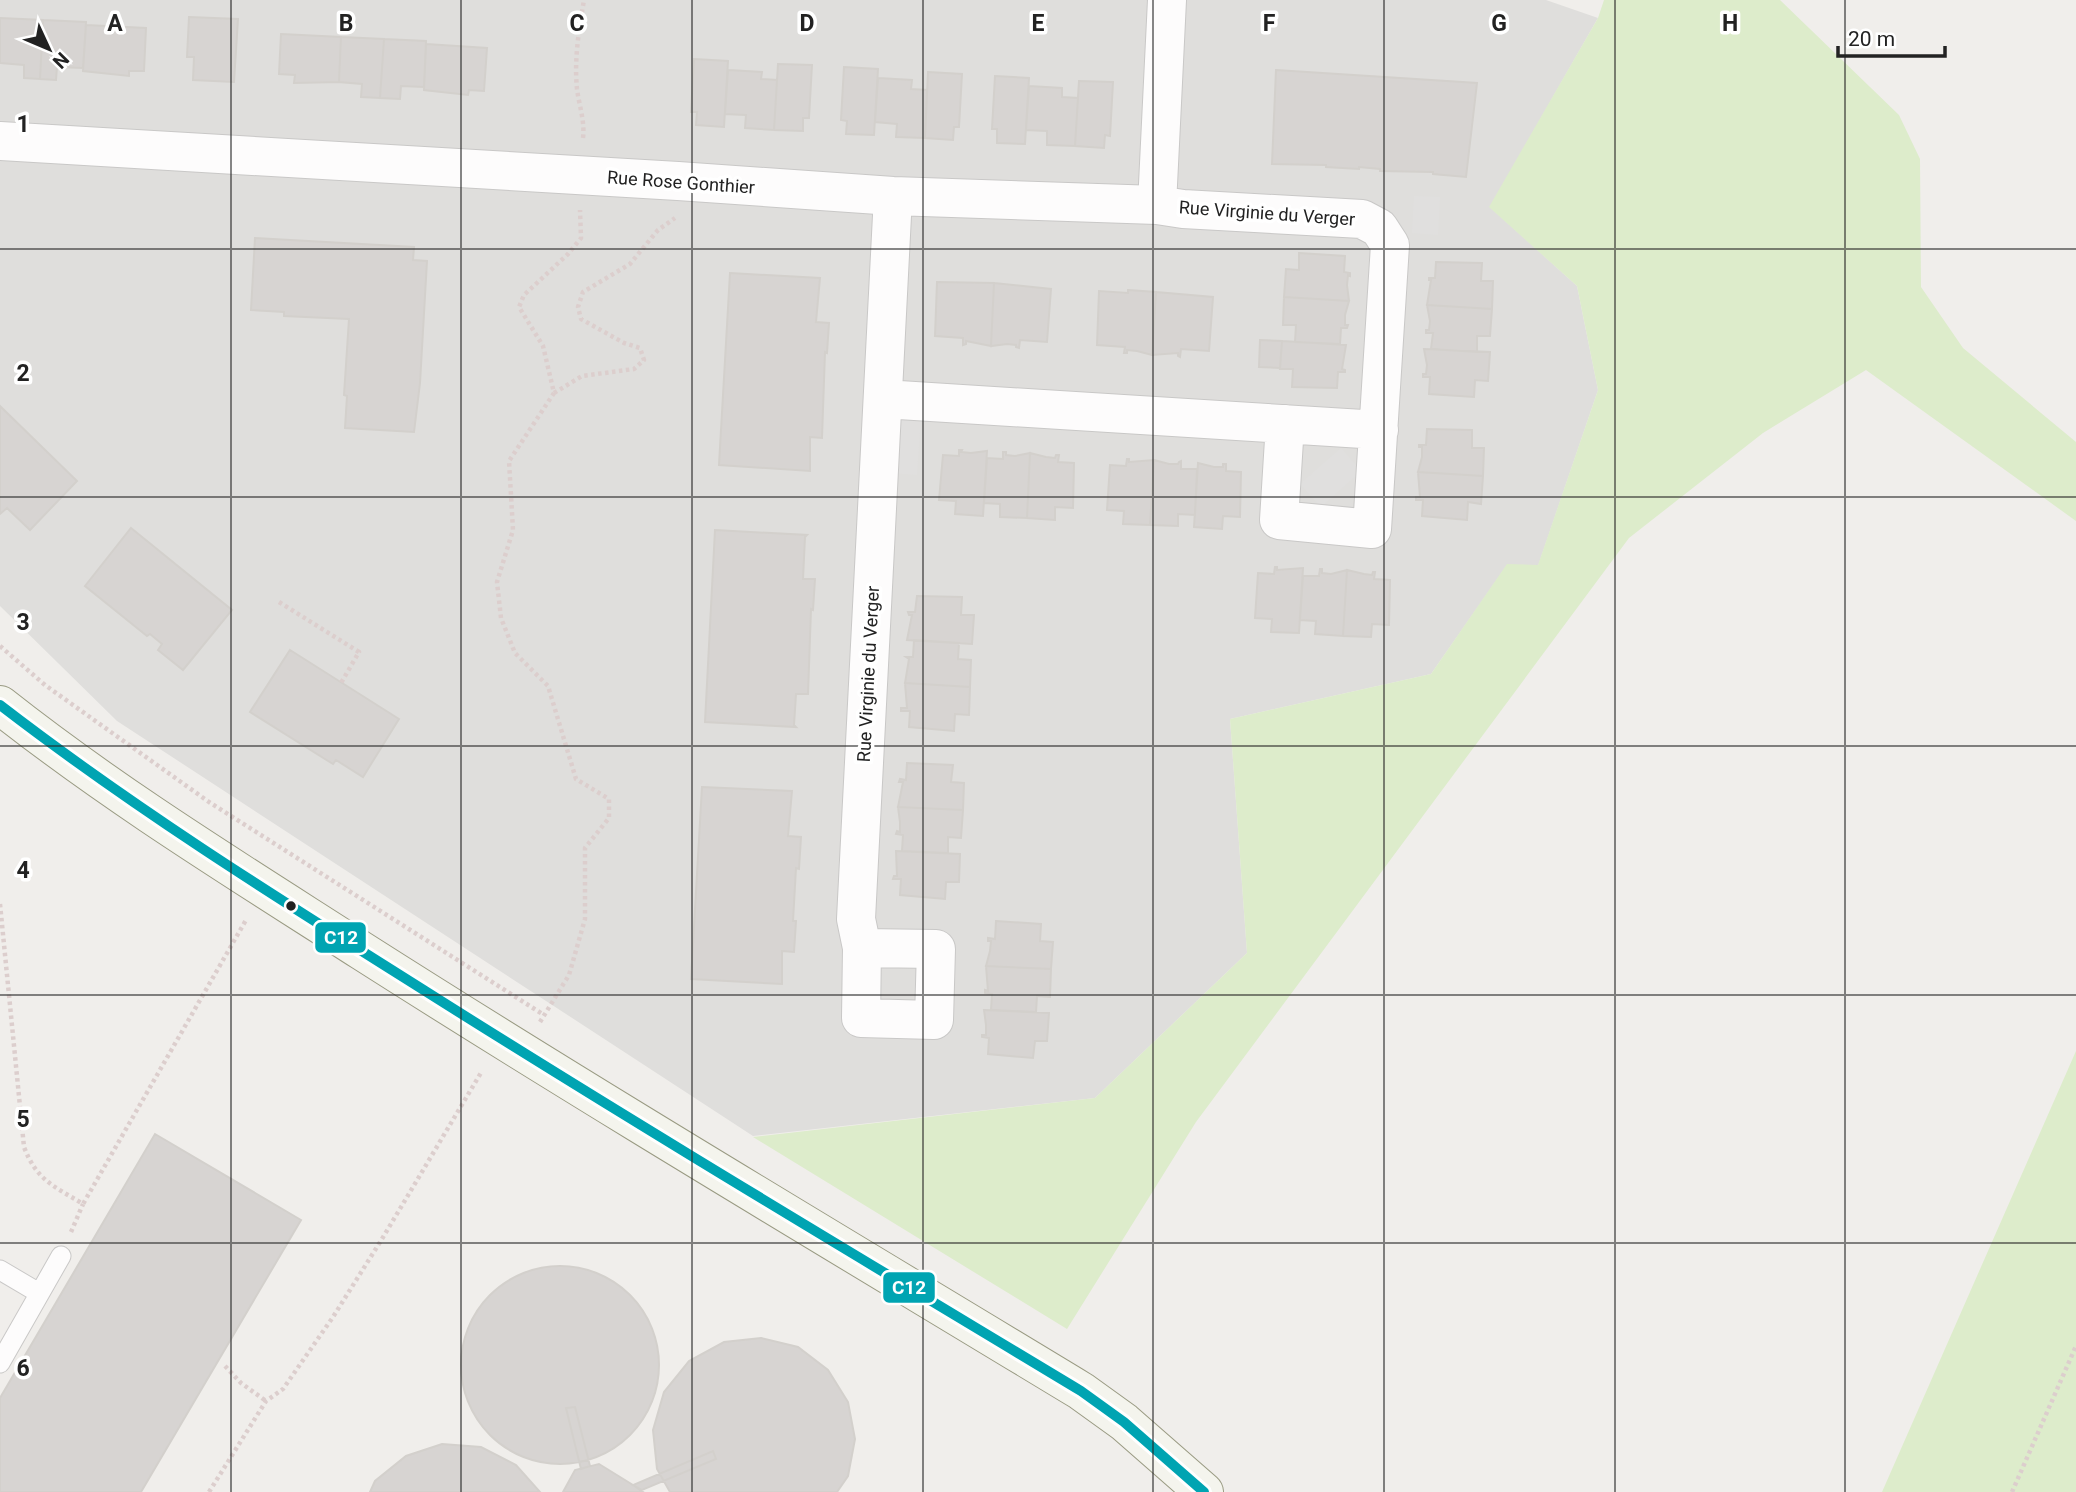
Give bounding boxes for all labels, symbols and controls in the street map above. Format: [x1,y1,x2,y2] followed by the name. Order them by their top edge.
[107,10,123,37] text: A
[339,10,353,37] text: B
[569,10,585,37] text: C
[800,10,814,37] text: D
[1032,10,1045,37] text: E
[1263,10,1276,37] text: F
[1491,10,1507,37] text: G
[1722,10,1738,37] text: H
[14,14,84,84] north arrow
[1838,14,1945,58] scale bar
[1848,27,1895,51] text: 20 m
[48,48,74,73] text: N
[16,111,30,138] text: 1
[606,166,756,198] street label: Rue Rose Gonthier
[1178,196,1356,230] street label: Rue Virginie du Verger
[16,360,30,387] text: 2
[853,585,883,763] street label: Rue Virginie du Verger
[16,609,30,636] text: 3
[16,857,30,884] text: 4
[284,899,298,913] unlabelled marker
[314,921,367,954] line badge: C12
[324,926,358,949] text: C12
[16,1106,30,1133] text: 5
[882,1271,936,1304] line badge: C12
[892,1276,926,1299] text: C12
[16,1355,30,1382] text: 6

